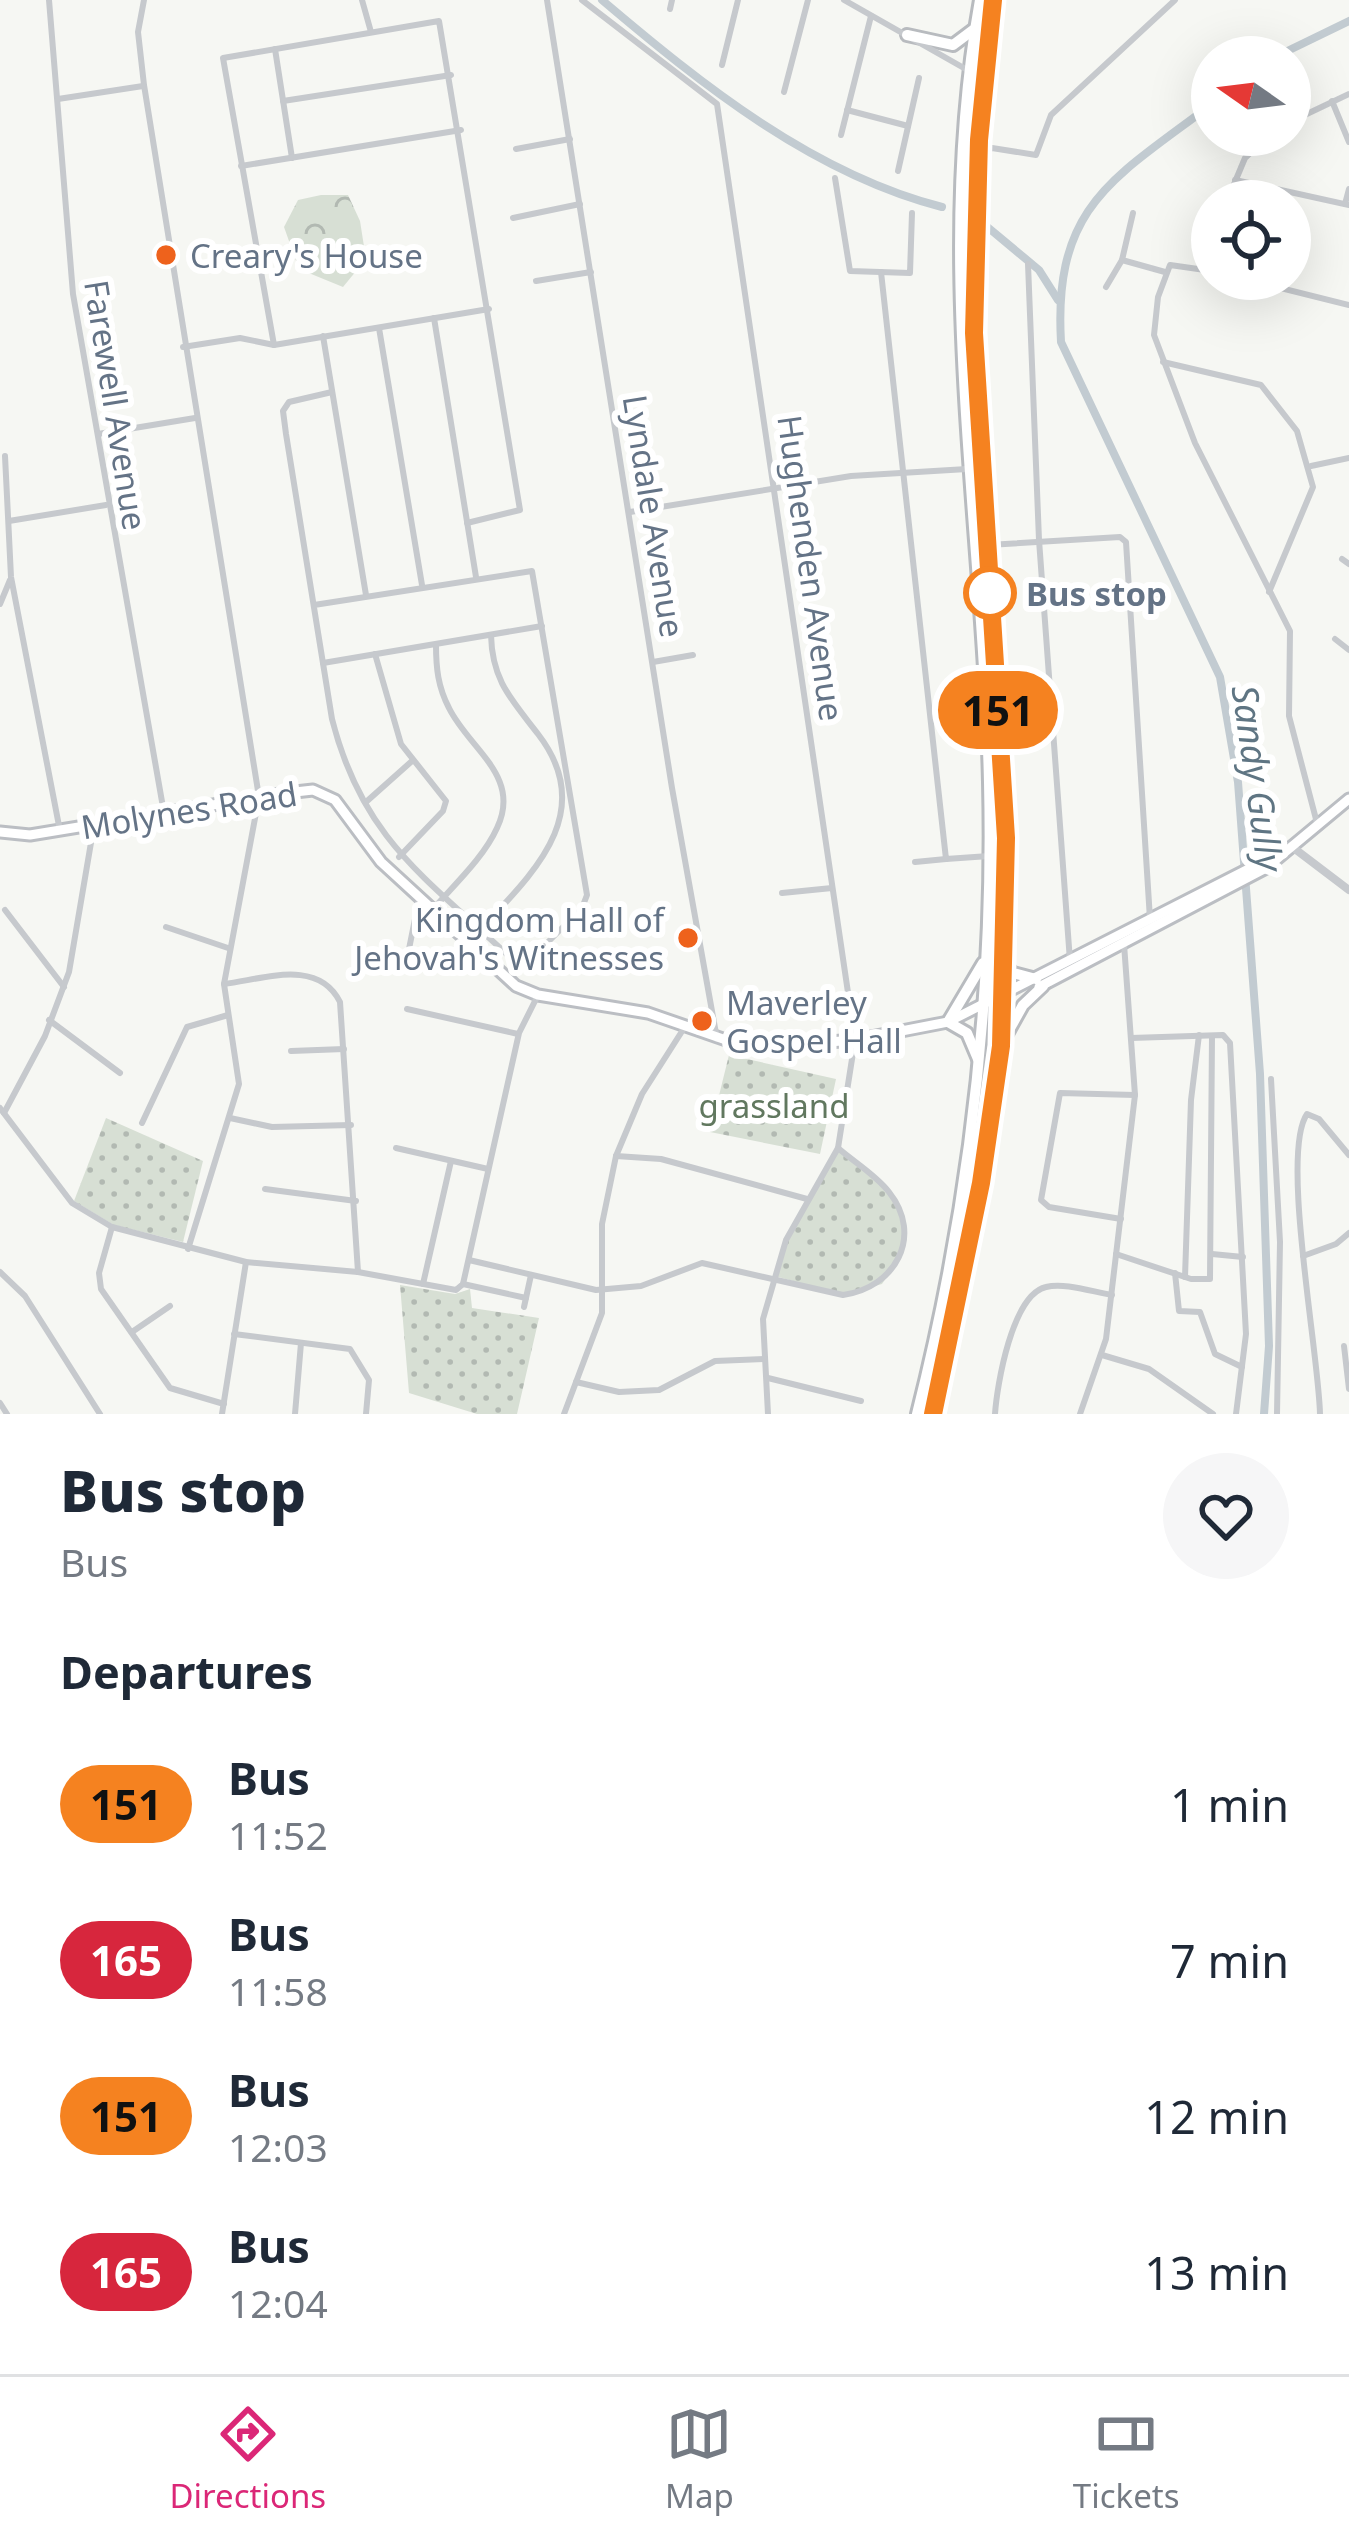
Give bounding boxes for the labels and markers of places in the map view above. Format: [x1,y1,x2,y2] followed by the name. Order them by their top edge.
[190,233,423,278] place label: Creary's House
[153,242,179,268] marker: Creary's House
[965,568,1015,618] marker: Bus stop
[1026,571,1167,616] place label: Bus stop
[351,897,666,980] place label: Kingdom Hall of Jehovah's Witnesses
[675,925,701,951] marker: Kingdom Hall of Jehovah's Witnesses
[726,980,902,1063] place label: Maverley Gospel Hall
[689,1008,715,1034] marker: Maverley Gospel Hall

